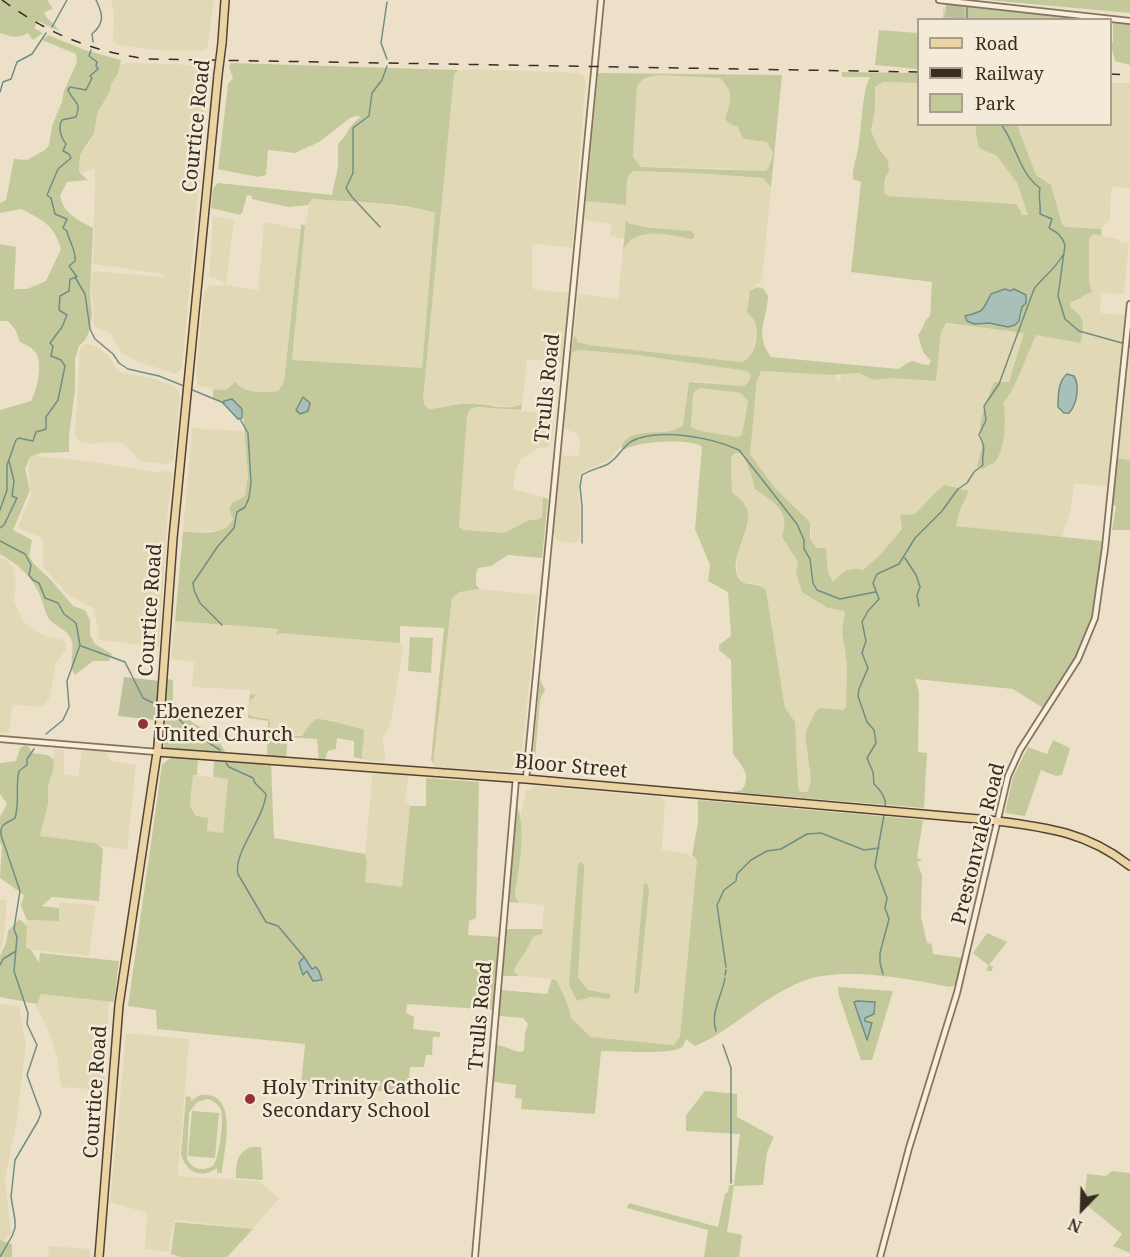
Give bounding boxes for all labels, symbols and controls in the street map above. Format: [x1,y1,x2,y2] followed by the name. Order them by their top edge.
[917,18,1112,126] legend
[975,31,1018,55] text: Road
[178,58,216,194] street label: Courtice Road
[975,61,1044,85] text: Railway
[975,91,1015,115] text: Park
[530,332,566,444] street label: Trulls Road
[134,543,168,677] street label: Courtice Road
[155,700,293,747] place label: Ebenezer United Church
[136,717,150,731] marker: Ebenezer United Church
[514,750,628,784] street label: Bloor Street
[947,761,1011,927] street label: Prestonvale Road
[464,961,498,1071] street label: Trulls Road
[79,1025,113,1159] street label: Courtice Road
[262,1076,460,1123] place label: Holy Trinity Catholic Secondary School
[243,1092,257,1106] marker: Holy Trinity Catholic Secondary School
[1052,1179,1112,1239] north arrow
[1065,1213,1085,1238] text: N

